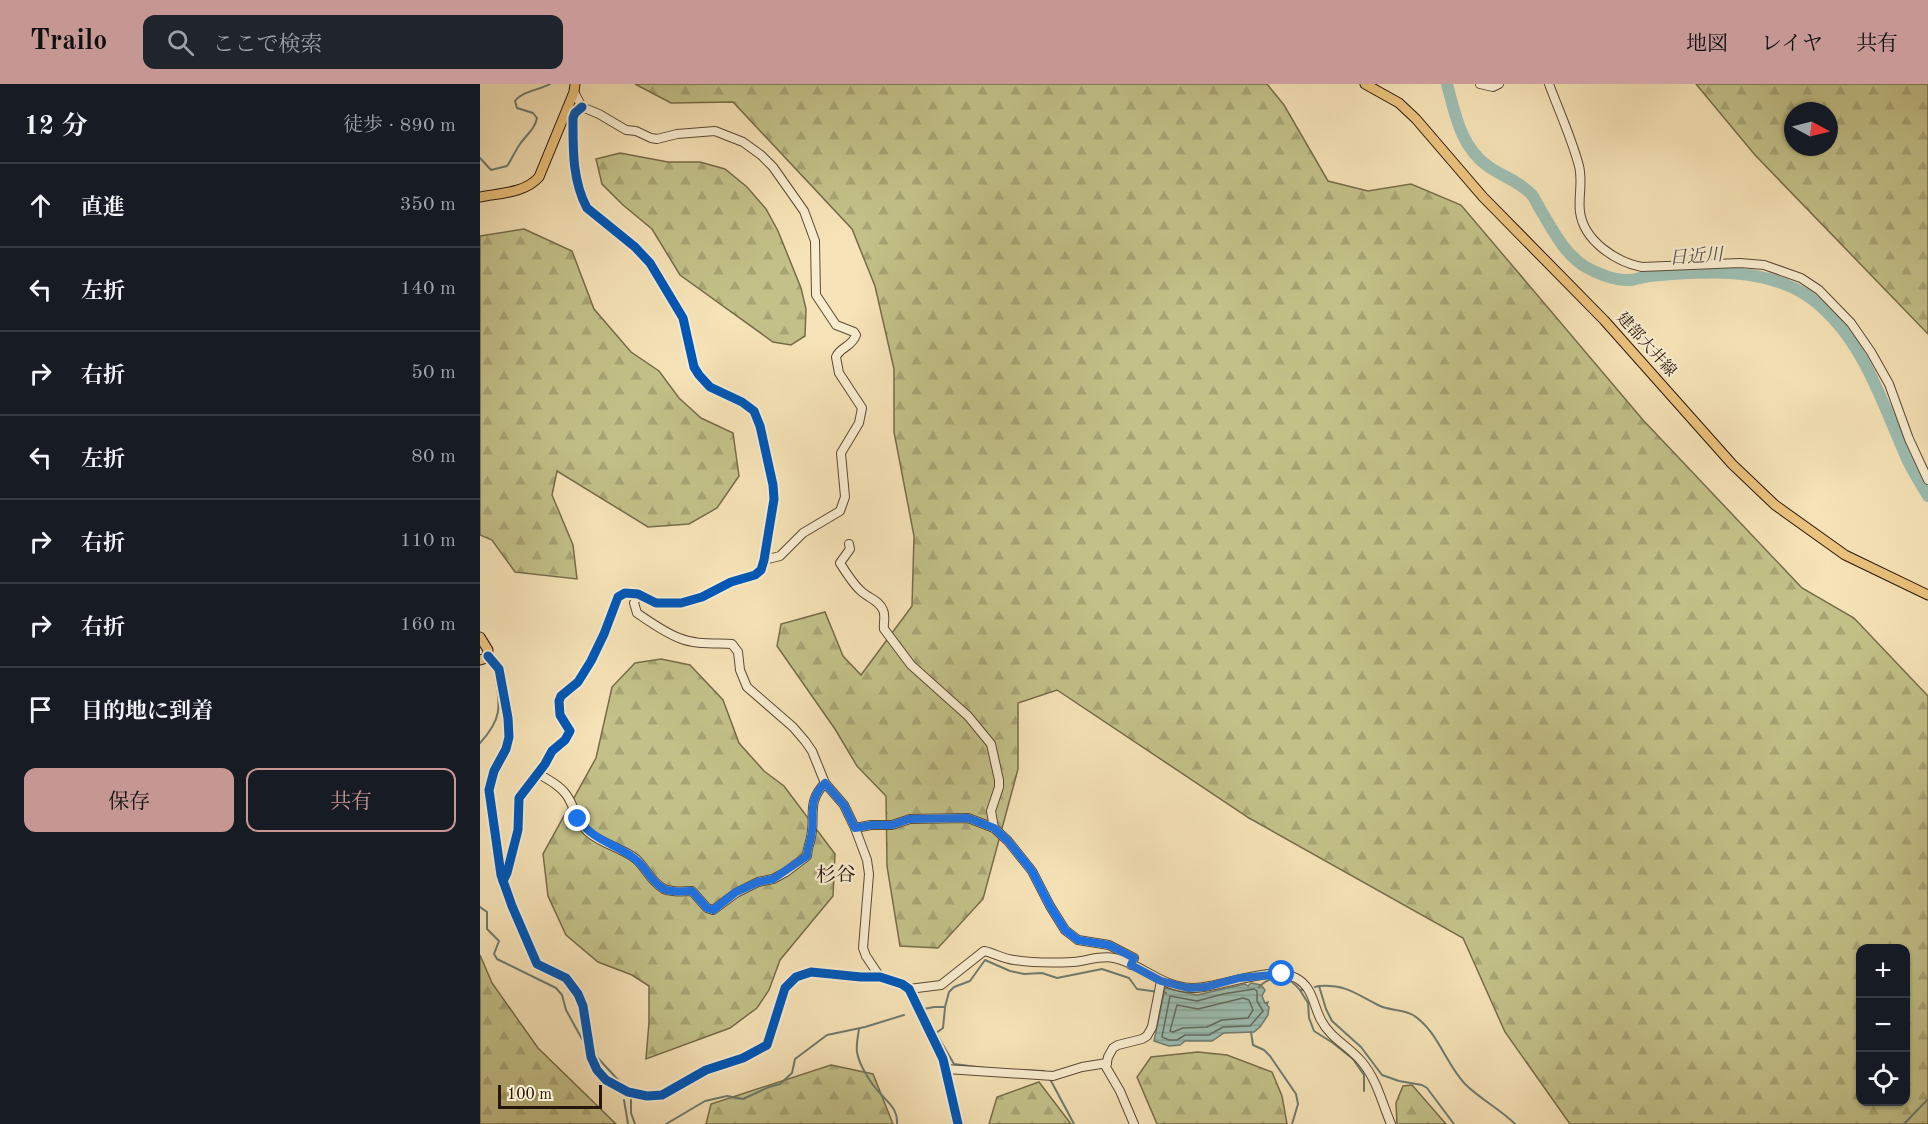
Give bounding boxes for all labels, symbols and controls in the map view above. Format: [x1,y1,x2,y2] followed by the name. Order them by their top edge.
[143,15,563,69] search box
[164,26,197,59] icon: search
[30,28,107,56] text: Trailo
[212,34,322,56] text: ここで検索
[1686,34,1728,55] text: 地図
[1761,34,1823,55] text: レイヤ
[1856,34,1898,55] text: 共有
[1784,102,1838,156] north arrow
[24,114,87,140] text: 12 分
[343,116,456,136] text: 徒歩 · 890 m
[24,189,57,222] icon: ahead
[400,195,456,215] text: 350 m
[81,197,125,219] text: 直進
[1668,244,1726,268] water label: 日近川
[24,273,57,306] icon: left
[400,279,456,299] text: 140 m
[81,281,125,303] text: 左折
[1613,309,1680,380] street label: 建部大井線
[24,357,57,390] icon: right
[411,363,456,383] text: 50 m
[81,365,125,387] text: 右折
[24,441,57,474] icon: left
[411,447,456,467] text: 80 m
[81,449,125,471] text: 左折
[24,525,57,558] icon: right
[400,531,456,551] text: 110 m
[81,533,125,555] text: 右折
[24,609,57,642] icon: right
[400,615,456,635] text: 160 m
[81,617,125,639] text: 右折
[24,693,57,726] icon: arrive
[81,701,213,723] text: 目的地に到着
[24,768,234,832] button: 保存
[246,768,456,832] button: 共有
[564,805,590,831] route end
[816,864,856,886] district label: 杉谷
[1856,944,1910,1106] map controls
[1856,944,1910,998] button: +
[1268,960,1294,986] route start
[1856,998,1910,1052] button: −
[1856,1052,1910,1106] button: locate
[498,1082,602,1110] scale bar
[507,1087,552,1103] text: 100 m

